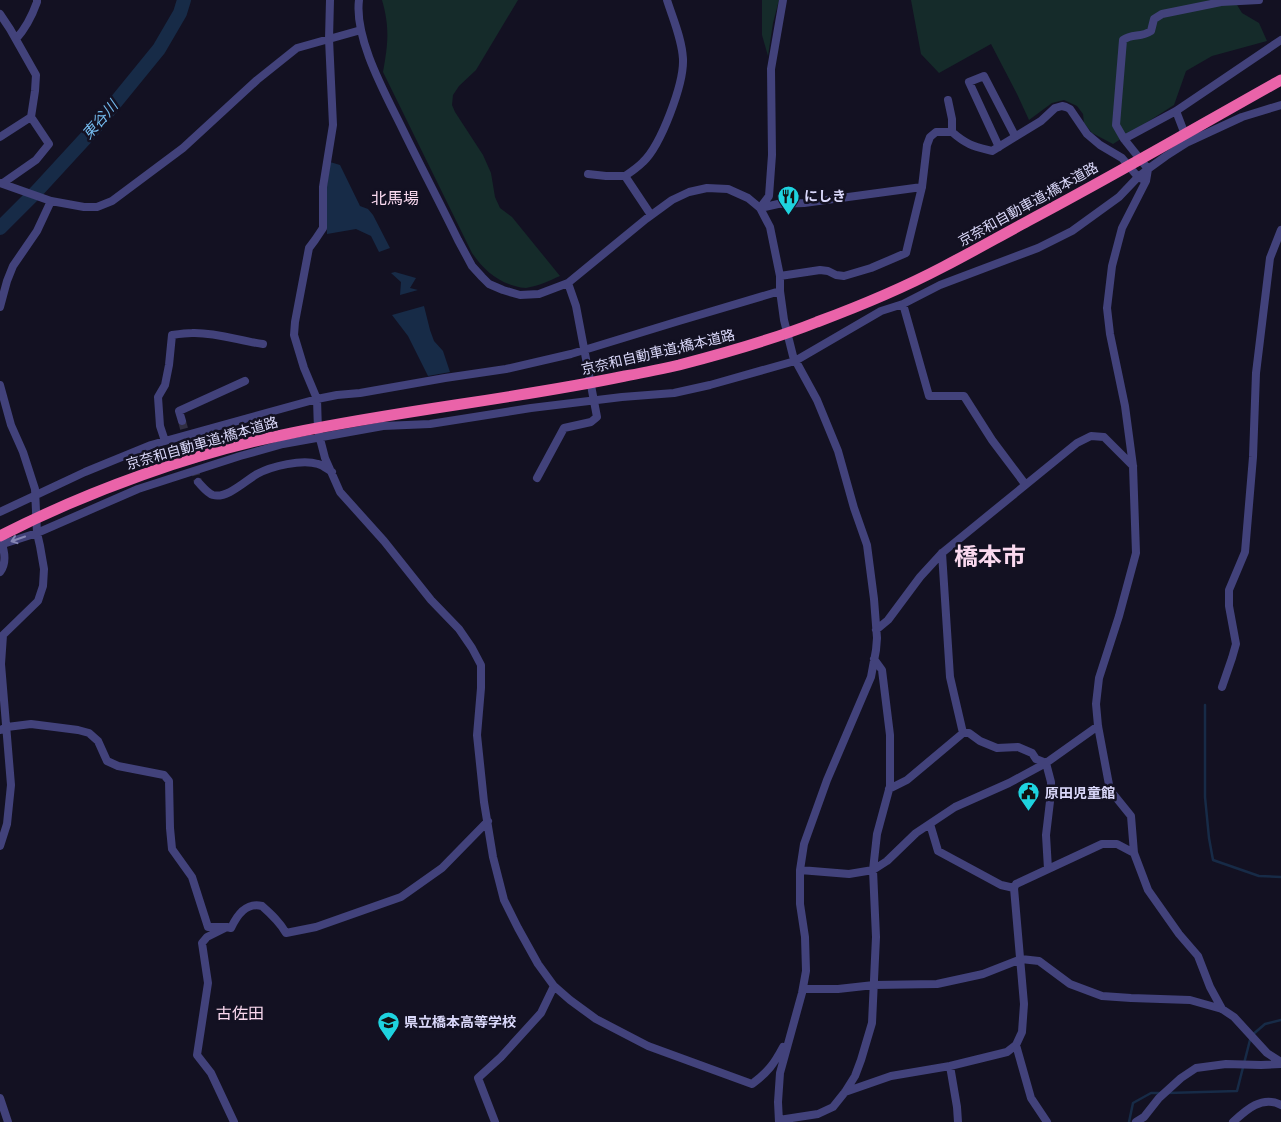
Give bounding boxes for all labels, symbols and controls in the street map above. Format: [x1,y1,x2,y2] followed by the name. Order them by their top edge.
[79,96,124,144] water label: 東谷川
[956,160,1102,251] street label: 京奈和自動車道;橋本道路
[776,184,800,215] restaurant icon: にしき
[804,189,846,206] place label: にしき
[371,190,419,210] district label: 北馬場
[580,328,737,379] street label: 京奈和自動車道;橋本道路
[125,415,280,474] street label: 京奈和自動車道;橋本道路
[11,535,27,544] one-way arrow
[954,544,1026,574] district label: 橋本市
[1017,781,1041,812] public building icon: 原田児童館
[1045,786,1115,803] place label: 原田児童館
[216,1005,264,1025] district label: 古佐田
[376,1010,400,1041] school or university icon: 県立橋本高等学校
[404,1014,516,1032] place label: 県立橋本高等学校

